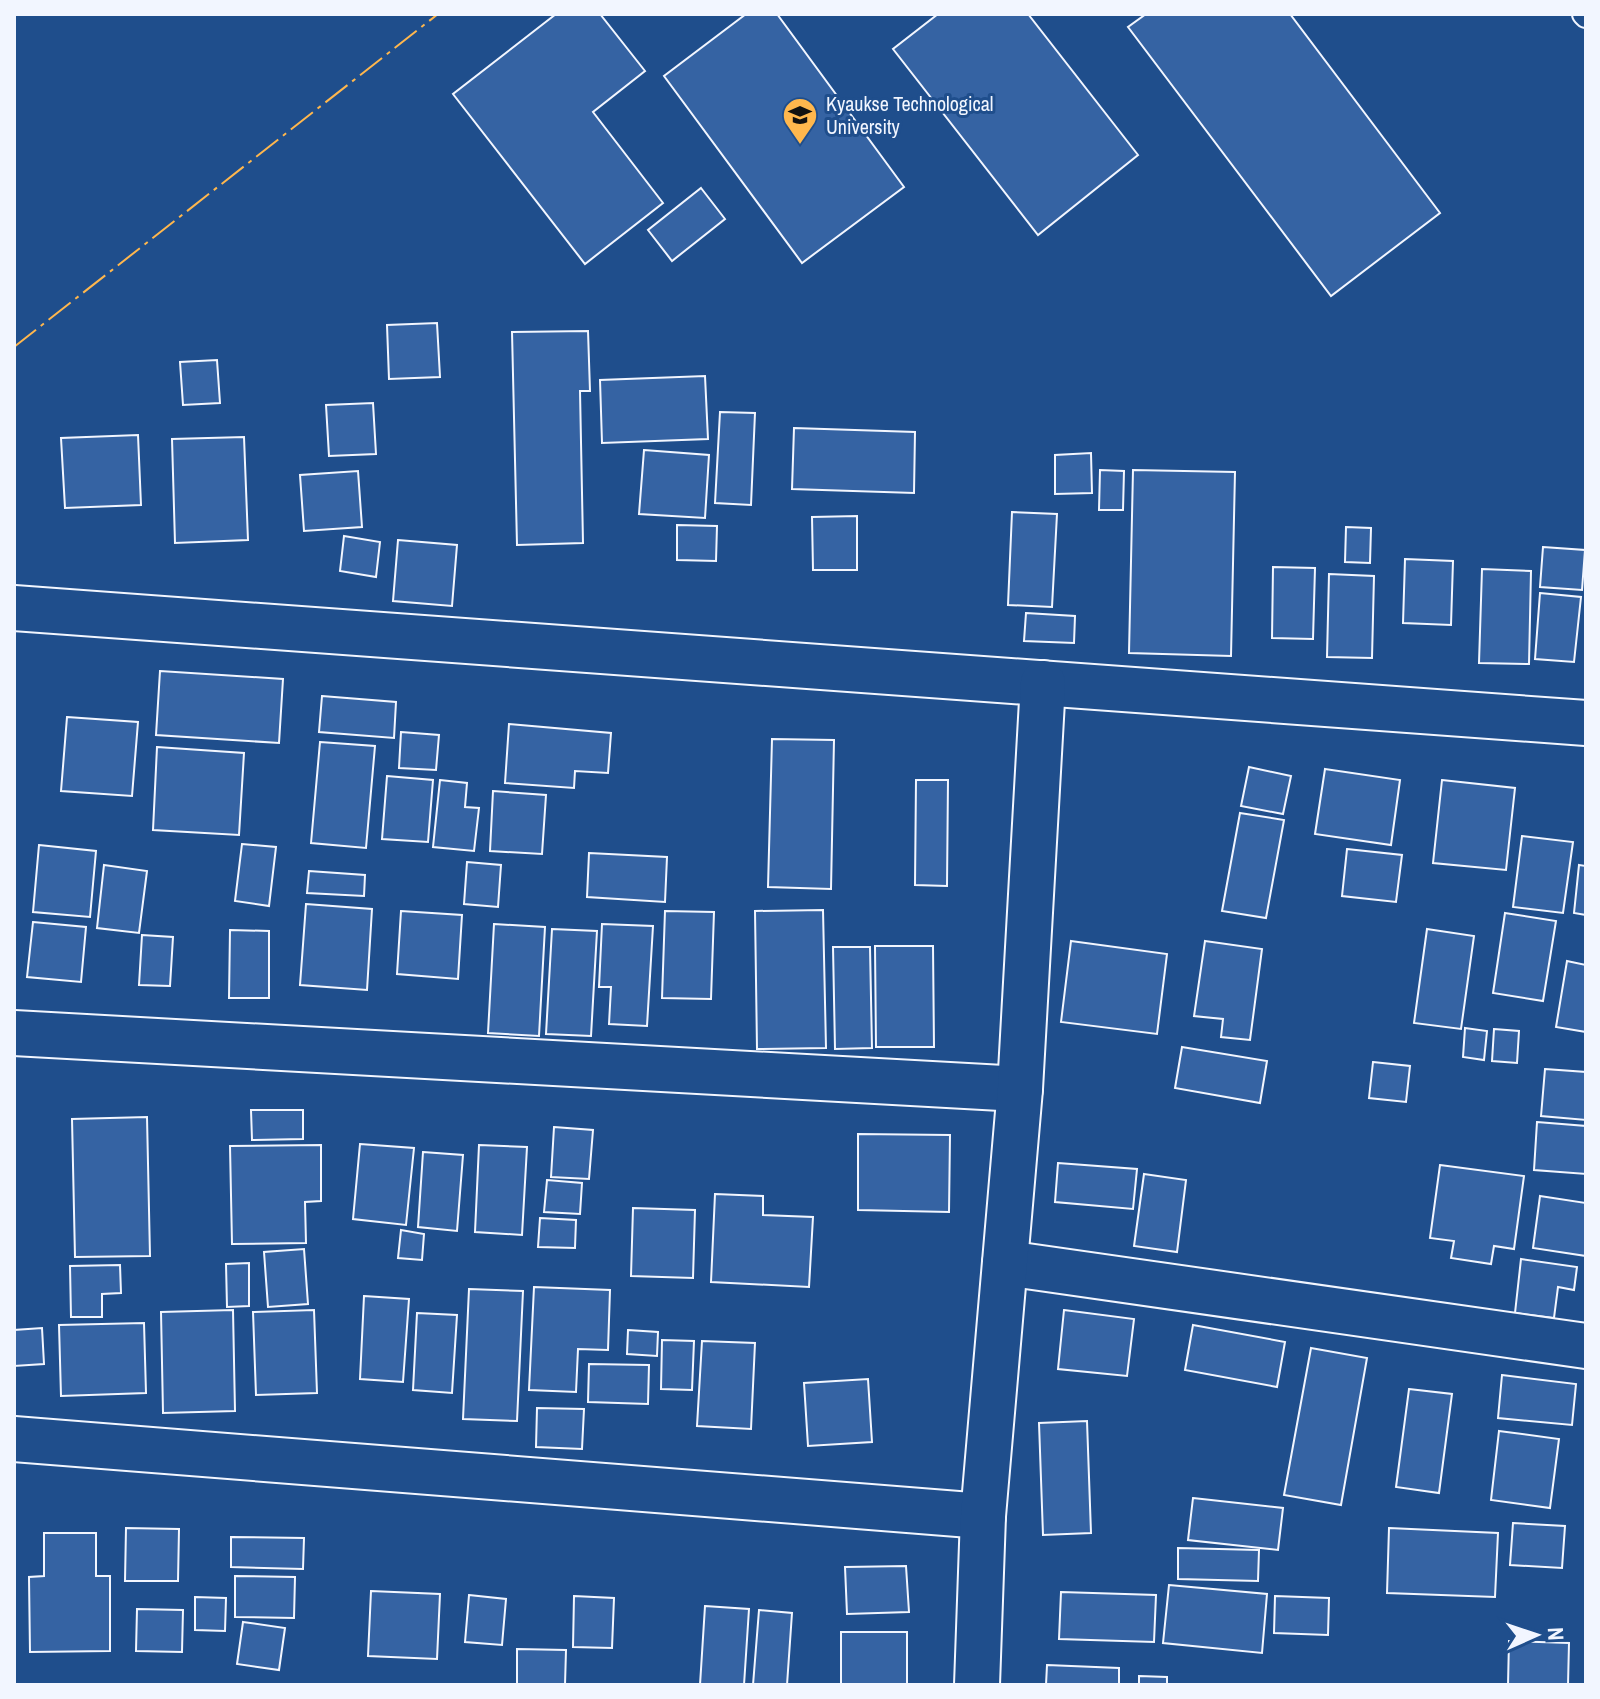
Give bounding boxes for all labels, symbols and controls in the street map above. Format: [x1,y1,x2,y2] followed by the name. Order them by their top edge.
[826,90,993,140] place label: Kyaukse Technological University
[781,96,819,146] school or university icon: Kyaukse Technological University
[1496,1595,1576,1675] north arrow
[1541,1627,1571,1641] text: N

